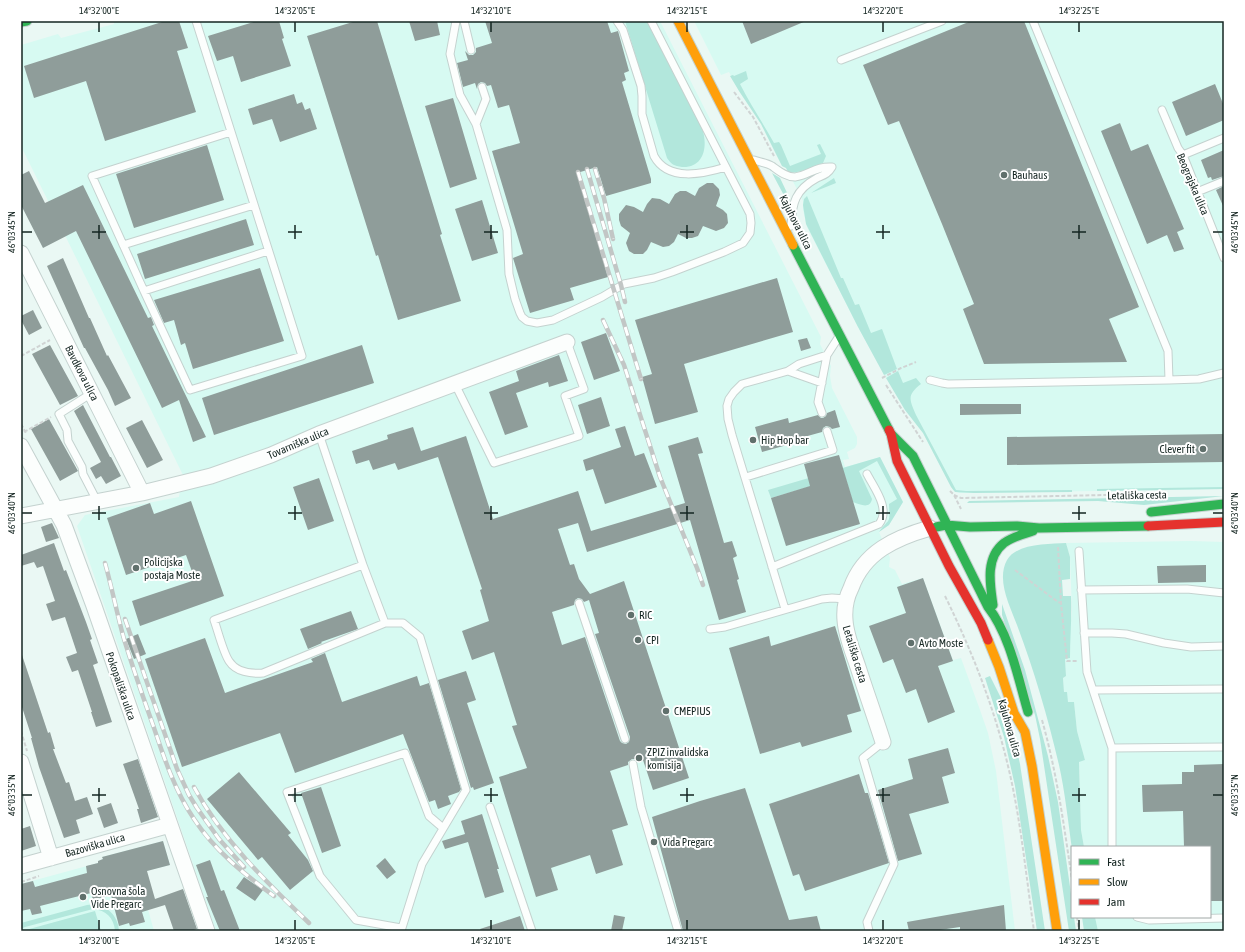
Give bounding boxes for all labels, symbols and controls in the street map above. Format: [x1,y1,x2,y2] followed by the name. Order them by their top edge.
[79,5,120,16] text: 14°32'00"E
[275,5,316,16] text: 14°32'05"E
[471,5,512,16] text: 14°32'10"E
[667,5,708,16] text: 14°32'15"E
[863,5,904,16] text: 14°32'20"E
[1059,5,1100,16] text: 14°32'25"E
[1175,151,1211,217] street label: Beograjska ulica
[1012,169,1047,181] place label: Bauhaus
[999,170,1009,180] marker: Bauhaus
[777,193,815,251] street label: Kajuhova ulica
[6,211,17,253] text: 46°03'45"N
[1229,211,1240,253] text: 46°03'45"N
[63,343,101,403] street label: Bavdkova ulica
[266,425,330,461] street label: Tovarniška ulica
[761,434,809,446] place label: Hip Hop bar
[748,435,758,445] marker: Hip Hop bar
[1159,443,1195,455] place label: Clever fit
[1198,444,1208,454] marker: Clever fit
[1107,488,1167,502] street label: Letališka cesta
[6,492,17,534] text: 46°03'40"N
[1229,492,1240,534] text: 46°03'40"N
[144,556,200,581] place label: Policijska postaja Moste
[131,563,141,573] marker: Policijska postaja Moste
[639,609,652,621] place label: RIC
[626,610,636,620] marker: RIC
[841,624,869,684] street label: Letališka cesta
[646,634,659,646] place label: CPI
[633,635,643,645] marker: CPI
[919,637,963,649] place label: Avto Moste
[906,638,916,648] marker: Avto Moste
[104,650,138,722] street label: Pokopališka ulica
[996,698,1024,758] street label: Kajuhova ulica
[674,705,711,717] place label: CMEPIUS
[661,706,671,716] marker: CMEPIUS
[647,746,709,771] place label: ZPIZ invalidska komisija
[634,753,644,763] marker: ZPIZ invalidska komisija
[6,774,17,816] text: 46°03'35"N
[1229,774,1240,816] text: 46°03'35"N
[64,831,126,859] street label: Bazoviška ulica
[662,836,713,848] place label: Vida Pregarc
[649,837,659,847] marker: Vida Pregarc
[1071,846,1211,918] legend
[1107,855,1125,869] text: Fast
[1107,875,1128,889] text: Slow
[91,885,145,910] place label: Osnovna šola Vide Pregarc
[78,892,88,902] marker: Osnovna šola Vide Pregarc
[1107,895,1125,909] text: Jam
[79,935,120,946] text: 14°32'00"E
[275,935,316,946] text: 14°32'05"E
[471,935,512,946] text: 14°32'10"E
[667,935,708,946] text: 14°32'15"E
[863,935,904,946] text: 14°32'20"E
[1059,935,1100,946] text: 14°32'25"E

